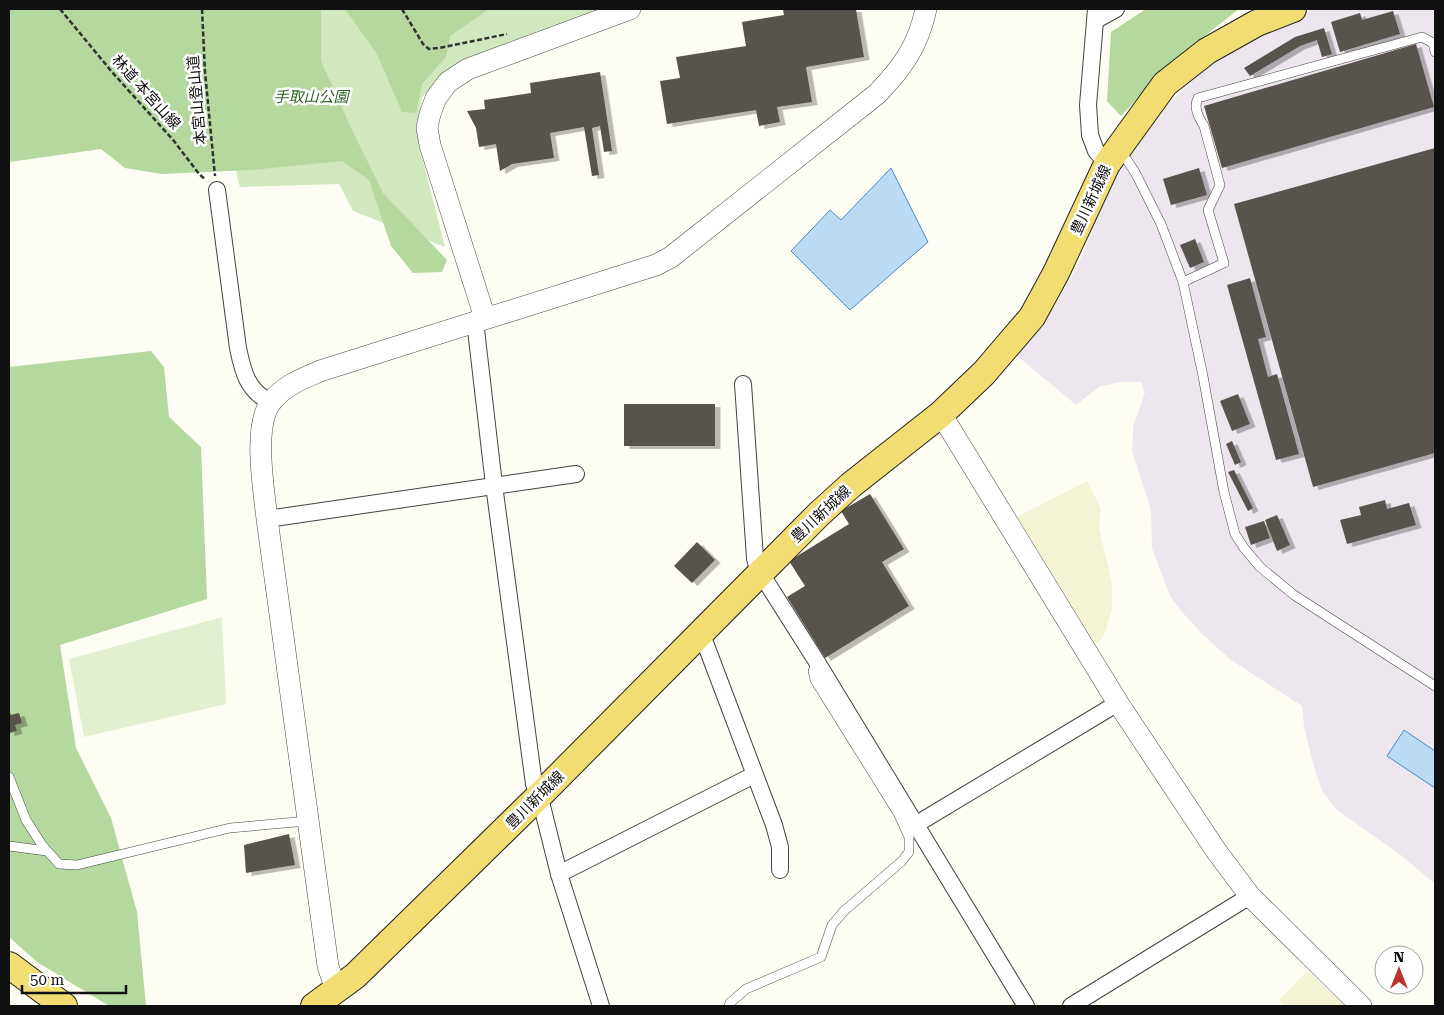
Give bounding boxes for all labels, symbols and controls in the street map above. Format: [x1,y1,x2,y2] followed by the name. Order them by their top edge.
[108,51,184,133] street label: 林道 本宮山線
[184,54,210,146] street label: 本宮山登山道
[273,88,350,106] park label: 手取山公園
[1067,162,1115,238] street label: 豊川新城線
[787,482,855,546] street label: 豊川新城線
[502,767,568,833] street label: 豊川新城線
[1374,945,1424,995] north arrow
[1394,949,1405,965] text: N
[22,962,126,994] scale bar
[30,971,65,989] text: 50 m

